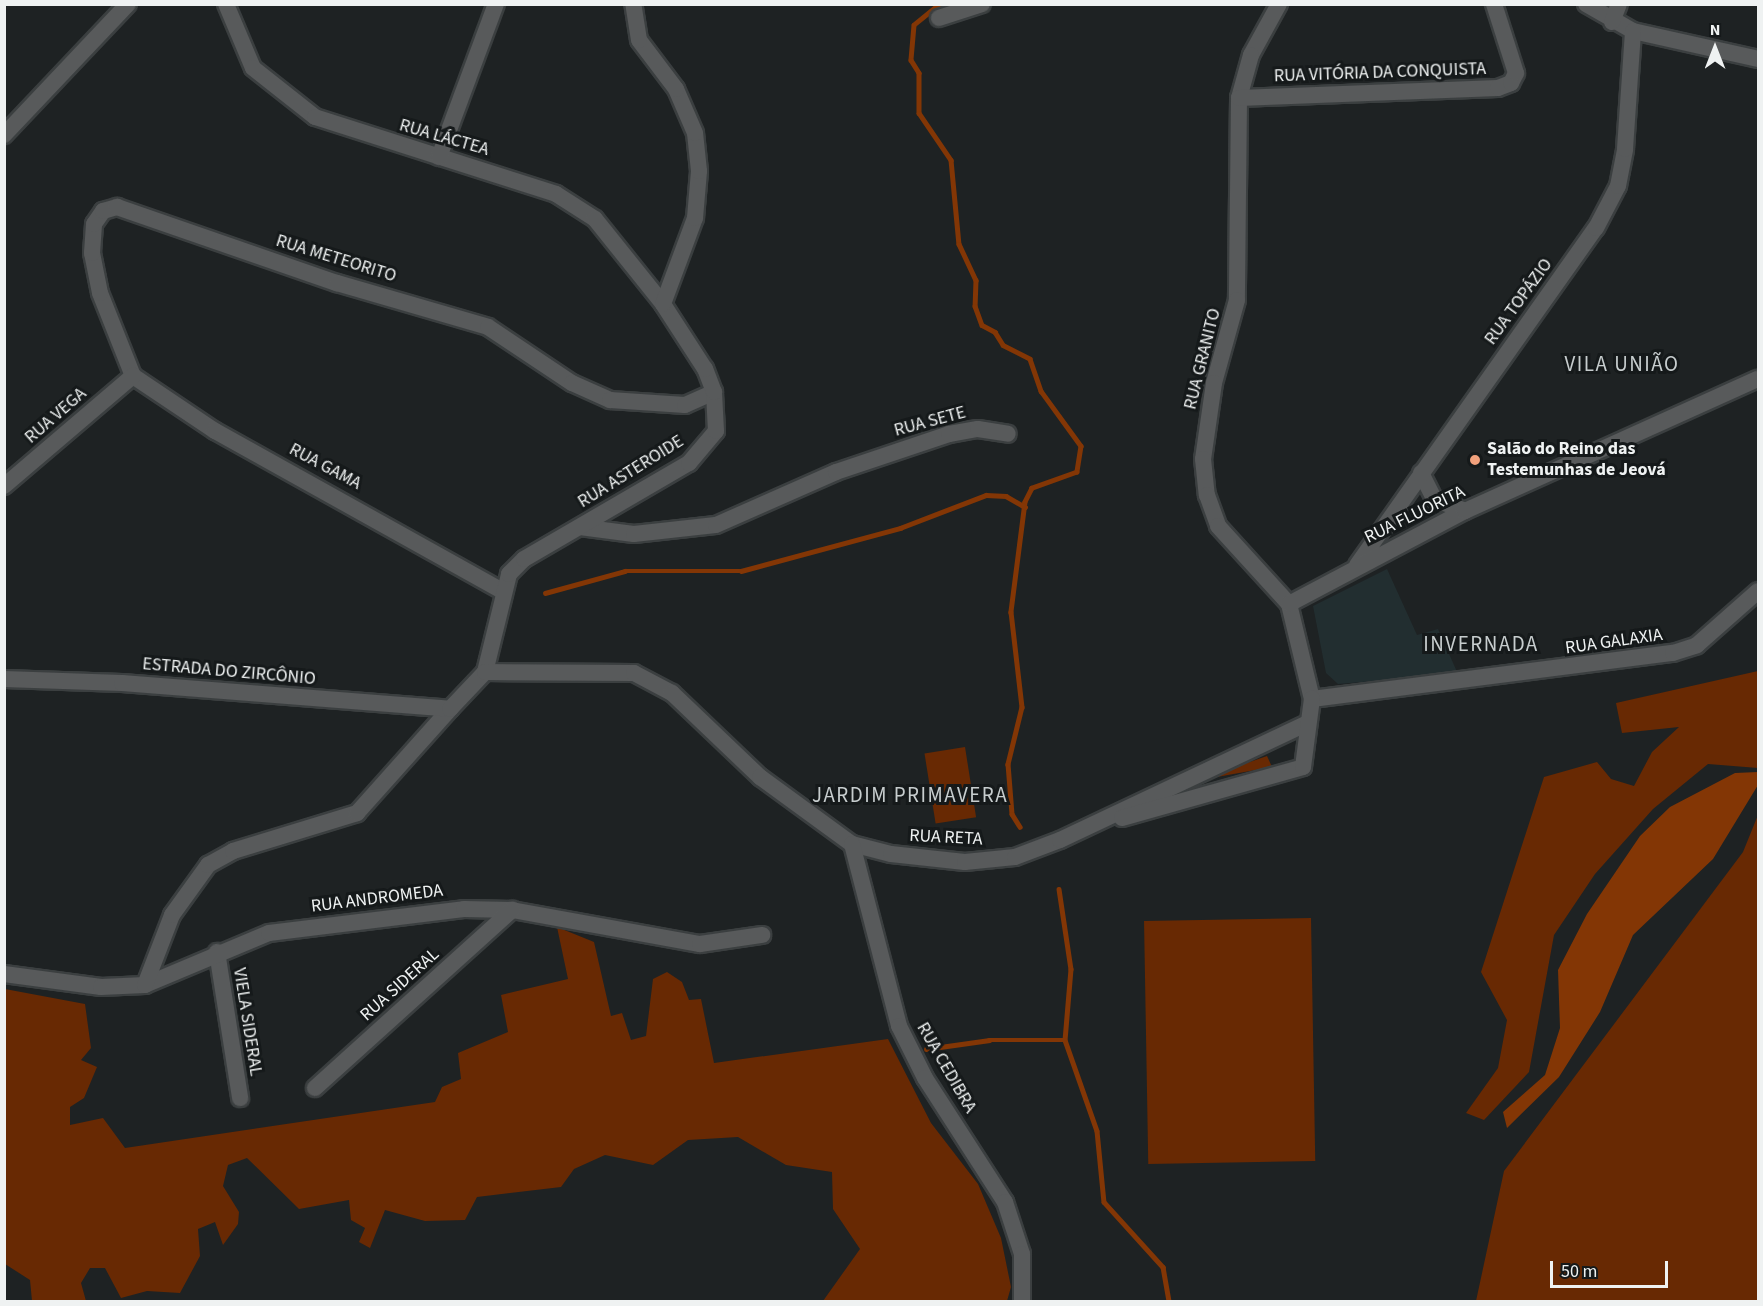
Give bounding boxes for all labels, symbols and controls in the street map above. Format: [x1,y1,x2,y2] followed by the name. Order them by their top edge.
[1685,18,1745,78] north arrow
[1710,19,1720,41] text: N
[1274,59,1486,87] street label: RUA VITÓRIA DA CONQUISTA
[397,115,491,161] street label: RUA LÁCTEA
[273,230,399,288] street label: RUA METEORITO
[1480,255,1558,349] street label: RUA TOPÁZIO
[1180,306,1226,412] street label: RUA GRANITO
[1564,351,1680,377] district label: VILA UNIÃO
[21,383,91,449] street label: RUA VEGA
[892,402,968,442] street label: RUA SETE
[574,431,688,513] street label: RUA ASTEROIDE
[285,439,365,495] street label: RUA GAMA
[1487,439,1666,482] place label: Salão do Reino das Testemunhas de Jeová
[1468,453,1482,467] marker: Salão do Reino das Testemunhas de Jeová
[1361,481,1469,549] street label: RUA FLUORITA
[1564,624,1664,660] street label: RUA GALAXIA
[1423,631,1539,657] district label: INVERNADA
[141,654,317,690] street label: ESTRADA DO ZIRCÔNIO
[812,782,1008,808] district label: JARDIM PRIMAVERA
[909,825,983,851] street label: RUA RETA
[310,880,444,918] street label: RUA ANDROMEDA
[356,944,444,1026] street label: RUA SIDERAL
[228,966,266,1078] street label: VIELA SIDERAL
[911,1019,981,1117] street label: RUA CEDIBRA
[1553,1249,1672,1287] scale bar
[1561,1259,1597,1284] text: 50 m

